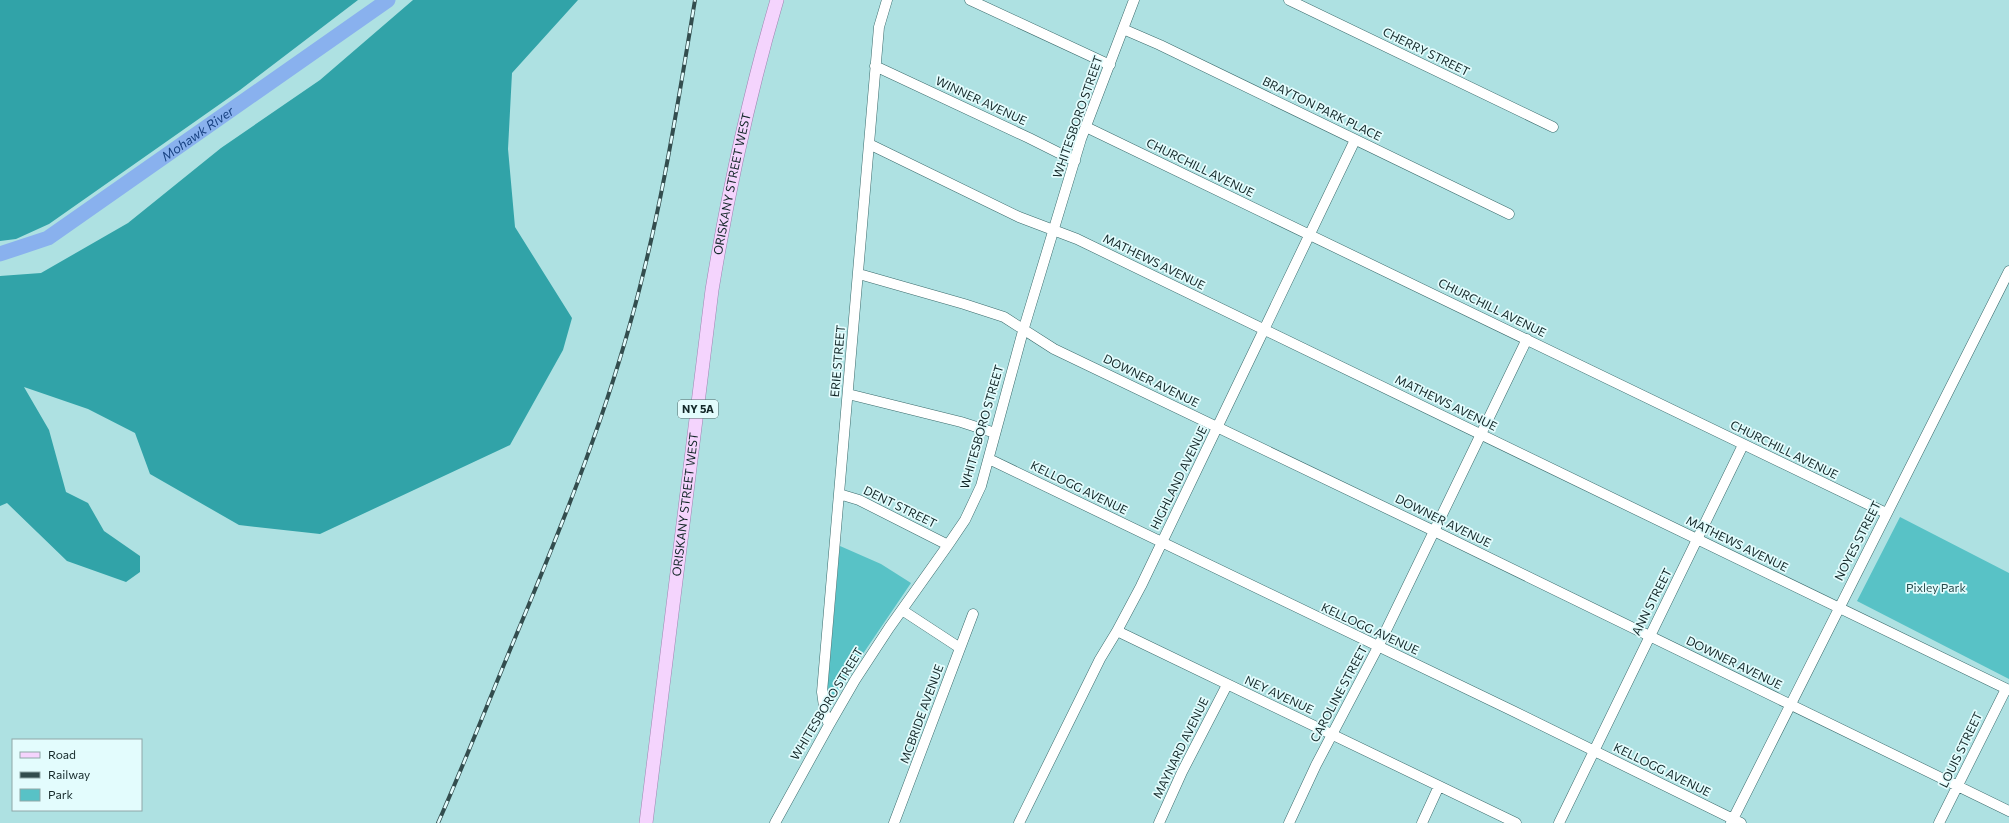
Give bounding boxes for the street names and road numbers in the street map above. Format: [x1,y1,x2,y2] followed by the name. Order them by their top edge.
[1381,24,1472,78] street label: CHERRY STREET
[1050,53,1105,180] street label: WHITESBORO STREET
[934,73,1029,127] street label: WINNER AVENUE
[1261,73,1384,143] street label: BRAYTON PARK PLACE
[710,111,753,256] street label: ORISKANY STREET WEST
[1144,135,1257,199] street label: CHURCHILL AVENUE
[1101,230,1208,292] street label: MATHEWS AVENUE
[1436,275,1549,339] street label: CHURCHILL AVENUE
[827,324,847,398] street label: ERIE STREET
[1101,351,1202,409] street label: DOWNER AVENUE
[957,363,1006,490] street label: WHITESBORO STREET
[1393,371,1500,433] street label: MATHEWS AVENUE
[678,400,718,418] road number: NY 5A
[1728,417,1841,481] street label: CHURCHILL AVENUE
[1147,424,1209,531] street label: HIGHLAND AVENUE
[669,431,700,577] street label: ORISKANY STREET WEST
[1029,458,1130,517] street label: KELLOGG AVENUE
[862,482,940,530] street label: DENT STREET
[1393,491,1494,549] street label: DOWNER AVENUE
[1831,498,1883,583] street label: NOYES STREET
[1684,512,1791,574] street label: MATHEWS AVENUE
[1628,565,1674,637] street label: ANN STREET
[1319,599,1421,657] street label: KELLOGG AVENUE
[1684,633,1785,691] street label: DOWNER AVENUE
[1307,643,1370,744] street label: CAROLINE STREET
[787,645,865,762] street label: WHITESBORO STREET
[897,662,946,765] street label: MCBRIDE AVENUE
[1243,672,1316,716] street label: NEY AVENUE
[1150,695,1211,800] street label: MAYNARD AVENUE
[1936,709,1985,790] street label: LOUIS STREET
[1612,740,1713,799] street label: KELLOGG AVENUE

